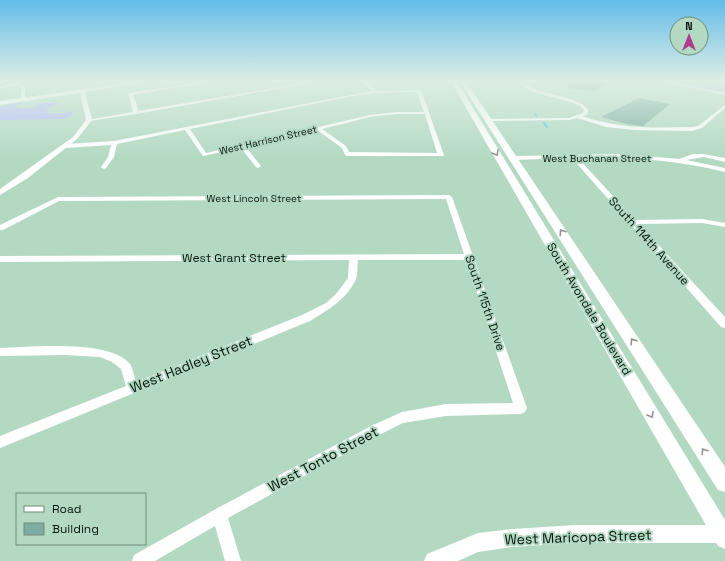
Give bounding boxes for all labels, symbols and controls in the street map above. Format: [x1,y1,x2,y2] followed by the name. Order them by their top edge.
[669,16,709,56] north arrow
[685,19,693,33] text: N
[218,122,318,158] street label: West Harrison Street
[492,149,499,156] one-way arrow
[543,152,652,165] street label: West Buchanan Street
[207,192,302,205] street label: West Lincoln Street
[605,193,693,289] street label: South 114th Avenue
[560,230,567,237] one-way arrow
[543,240,635,378] street label: South Avondale Boulevard
[182,250,286,266] street label: West Grant Street
[461,253,509,353] street label: South 115th Drive
[127,331,255,397] street label: West Hadley Street
[631,339,638,346] one-way arrow
[647,411,654,418] one-way arrow
[265,422,381,496] street label: West Tonto Street
[702,448,709,455] one-way arrow
[16,493,146,545] legend
[52,501,81,517] text: Road
[52,521,99,537] text: Building
[504,525,652,549] street label: West Maricopa Street

